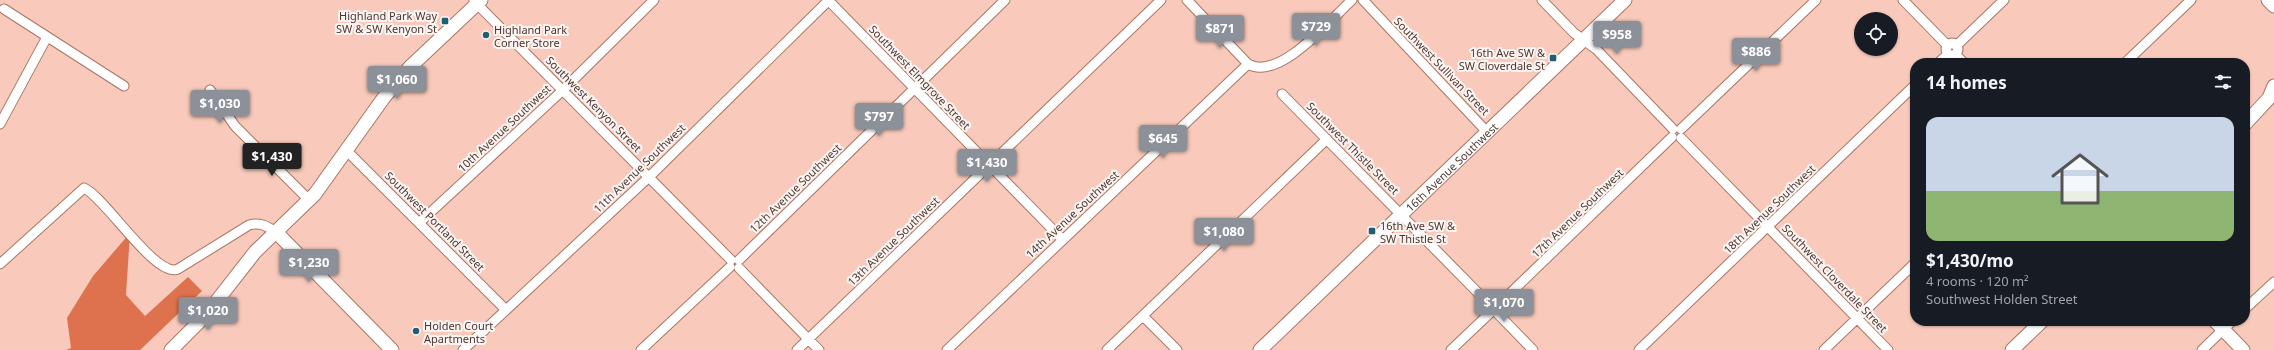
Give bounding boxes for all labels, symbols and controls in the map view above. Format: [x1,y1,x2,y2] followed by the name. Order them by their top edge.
[336,8,437,36] place label: Highland Park Way SW & SW Kenyon St
[1854,12,1898,56] map controls
[1854,12,1898,56] button: locate
[1292,13,1340,47] pin: $729
[1391,14,1493,118] street label: Southwest Sullivan Street
[1196,15,1244,49] pin: $871
[440,16,450,26] marker: Highland Park Way SW & SW Kenyon St
[1301,17,1331,35] text: $729
[1205,19,1235,37] text: $871
[1593,21,1641,55] pin: $958
[494,22,567,50] place label: Highland Park Corner Store
[866,22,974,132] street label: Southwest Elmgrove Street
[1602,25,1632,43] text: $958
[481,30,491,40] marker: Highland Park Corner Store
[1732,38,1780,72] pin: $886
[1741,42,1771,60] text: $886
[1459,45,1546,73] place label: 16th Ave SW & SW Cloverdale St
[543,53,645,155] street label: Southwest Kenyon Street
[1548,53,1558,63] marker: 16th Ave SW & SW Cloverdale St
[364,66,430,100] pin: $1,060
[377,70,417,88] text: $1,060
[1926,71,2007,94] text: 14 homes
[2212,71,2234,93] icon: filters
[454,81,554,175] street label: 10th Avenue Southwest
[187,90,253,124] pin: $1,030
[200,94,240,112] text: $1,030
[1304,99,1402,197] street label: Southwest Thistle Street
[855,103,903,137] pin: $797
[864,107,894,125] text: $797
[1402,119,1501,214] street label: 16th Avenue Southwest
[590,120,688,216] street label: 11th Avenue Southwest
[1139,125,1187,159] pin: $645
[1148,129,1178,147] text: $645
[746,140,844,236] street label: 12th Avenue Southwest
[239,143,305,177] pin: $1,430
[2044,143,2116,215] icon: home
[252,147,292,165] text: $1,430
[954,149,1020,183] pin: $1,430
[967,153,1007,171] text: $1,430
[1720,161,1818,257] street label: 18th Avenue Southwest
[1528,165,1626,261] street label: 17th Avenue Southwest
[1022,167,1122,261] street label: 14th Avenue Southwest
[382,168,488,274] street label: Southwest Portland Street
[844,193,942,289] street label: 13th Avenue Southwest
[1191,218,1257,252] pin: $1,080
[1380,218,1456,246] place label: 16th Ave SW & SW Thistle St
[1779,221,1891,335] street label: Southwest Cloverdale Street
[1204,222,1244,240] text: $1,080
[1367,226,1377,236] marker: 16th Ave SW & SW Thistle St
[276,249,342,283] pin: $1,230
[1926,249,2014,272] text: $1,430/mo
[289,253,329,271] text: $1,230
[1926,272,2029,290] text: 4 rooms · 120 m²
[1471,289,1537,323] pin: $1,070
[1926,290,2078,308] text: Southwest Holden Street
[1484,293,1524,311] text: $1,070
[175,297,241,331] pin: $1,020
[188,301,228,319] text: $1,020
[424,318,493,346] place label: Holden Court Apartments
[411,326,421,336] marker: Holden Court Apartments

